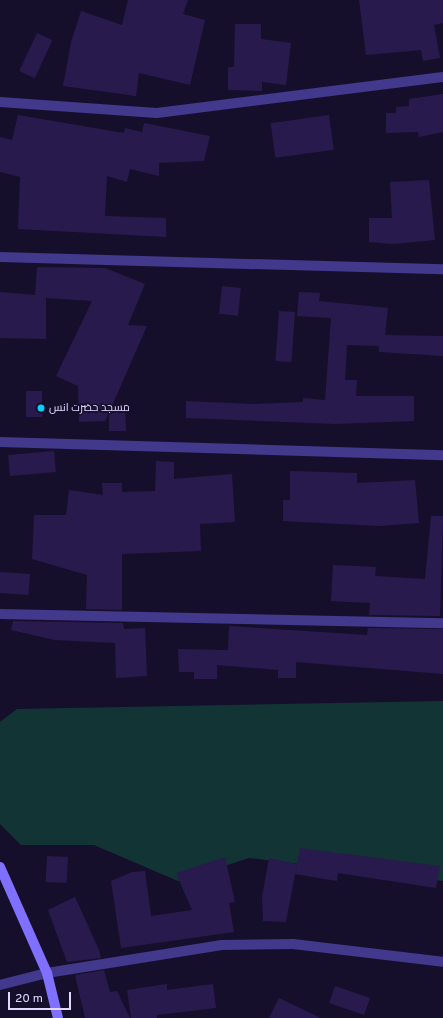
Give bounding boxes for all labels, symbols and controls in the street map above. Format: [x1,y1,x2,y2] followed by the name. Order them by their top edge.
[49,401,130,415] place label: مسجد حضرت انس
[36,403,46,413] marker: مسجد حضرت انس
[10,984,73,1010] scale bar
[15,991,43,1007] text: 20 m

